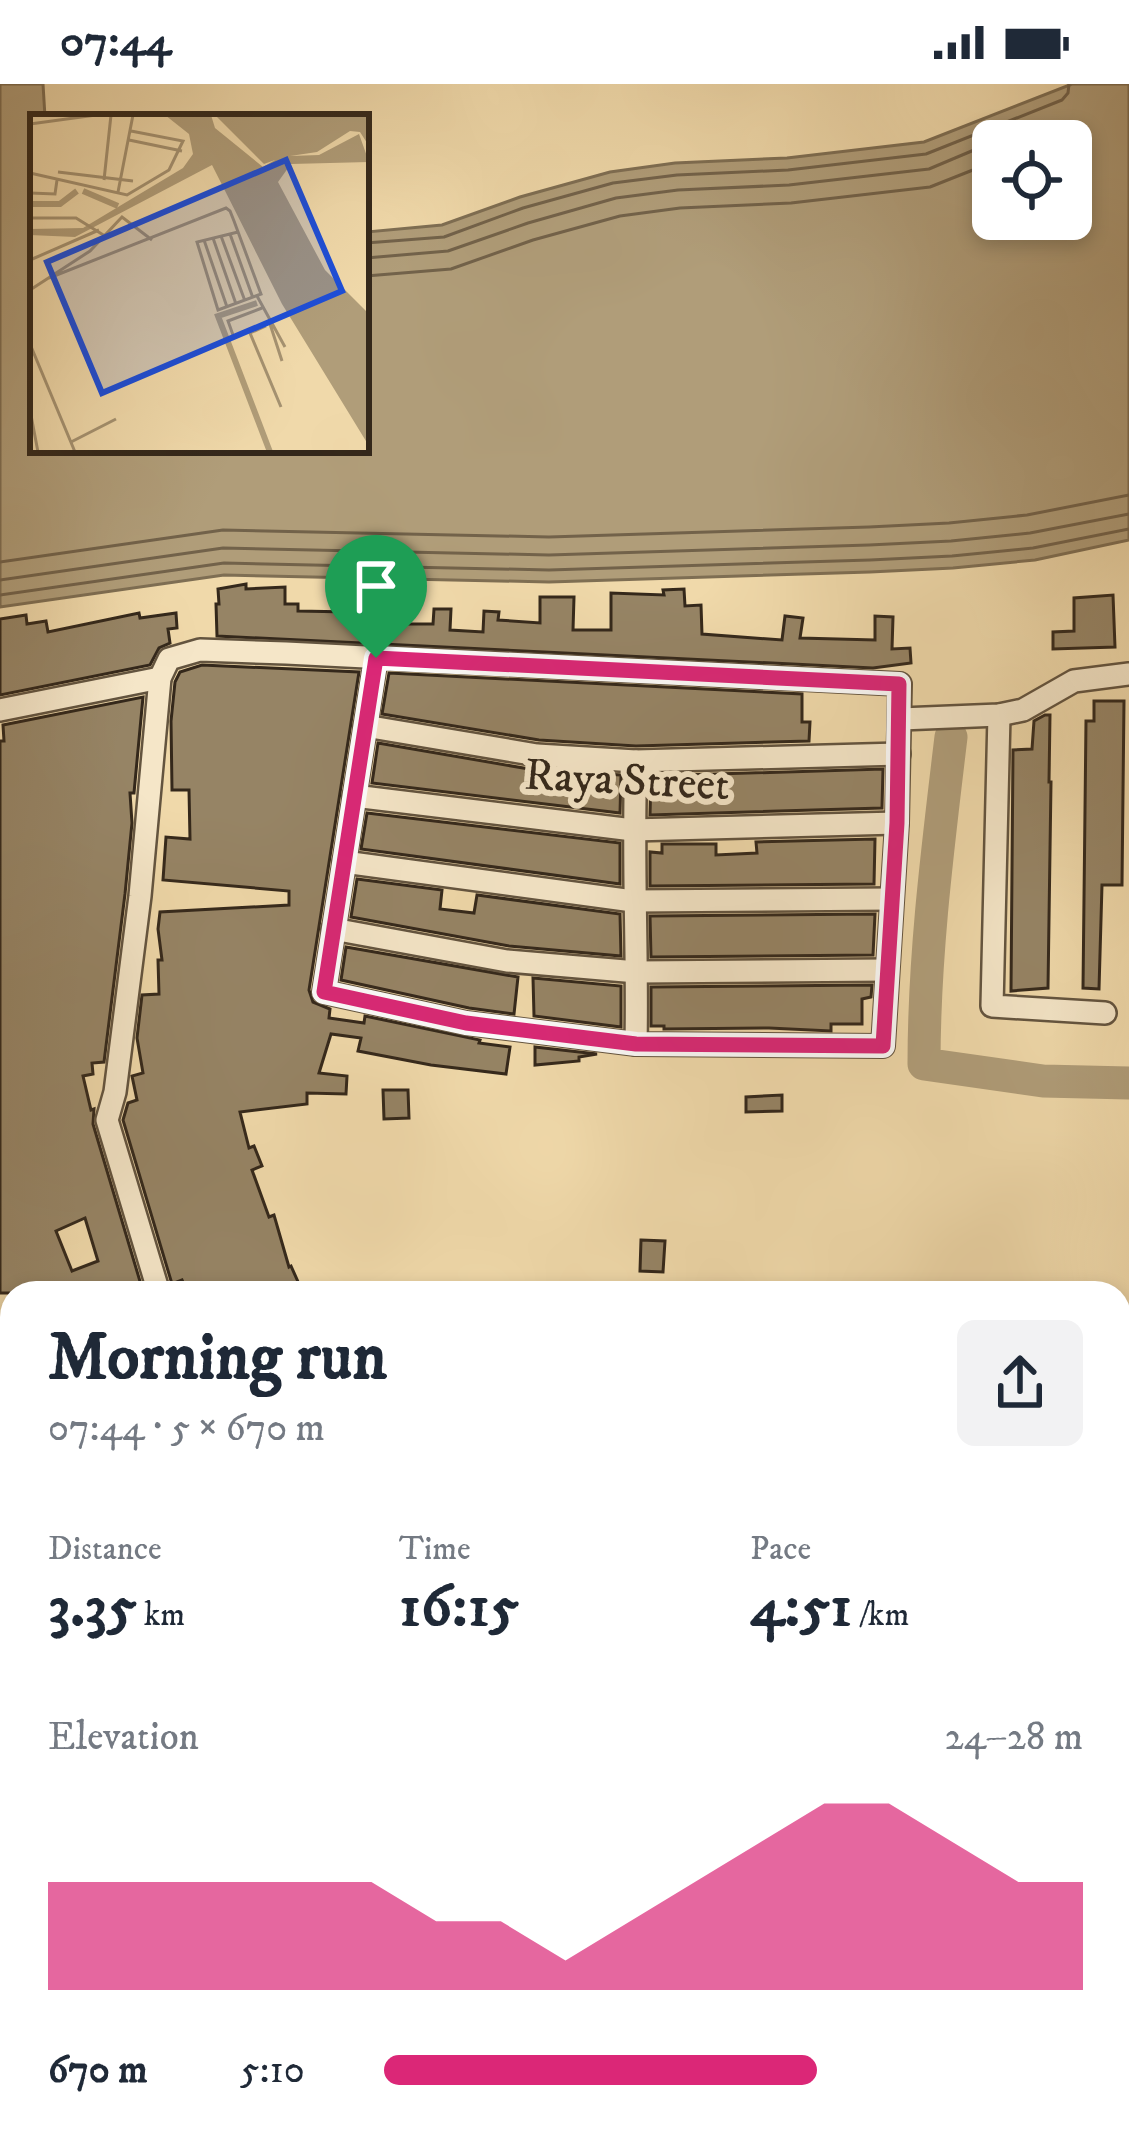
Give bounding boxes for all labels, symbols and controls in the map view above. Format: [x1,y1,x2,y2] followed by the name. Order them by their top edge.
[60,14,171,70] text: 07:44
[30,114,369,453] inset map
[972,120,1092,240] map controls
[972,120,1092,240] button: locate
[325,535,427,658] pin
[343,553,409,619] icon: arrive
[523,748,731,814] street label: Raya Street
[48,1318,387,1400] text: Morning run
[957,1320,1083,1446] button: share
[48,1404,325,1453] text: 07:44 · 5 × 670 m
[48,1529,162,1570] text: Distance
[399,1529,471,1570] text: Time
[750,1529,811,1570] text: Pace
[48,1570,137,1645] text: 3.35
[399,1570,519,1645] text: 16:15
[750,1570,852,1645] text: 4:51
[137,1595,185,1636] text: km
[852,1595,909,1636] text: /km
[48,1713,199,1762] text: Elevation
[945,1713,1083,1762] text: 24–28 m
[48,2046,148,2095] text: 670 m
[240,2046,305,2095] text: 5:10

